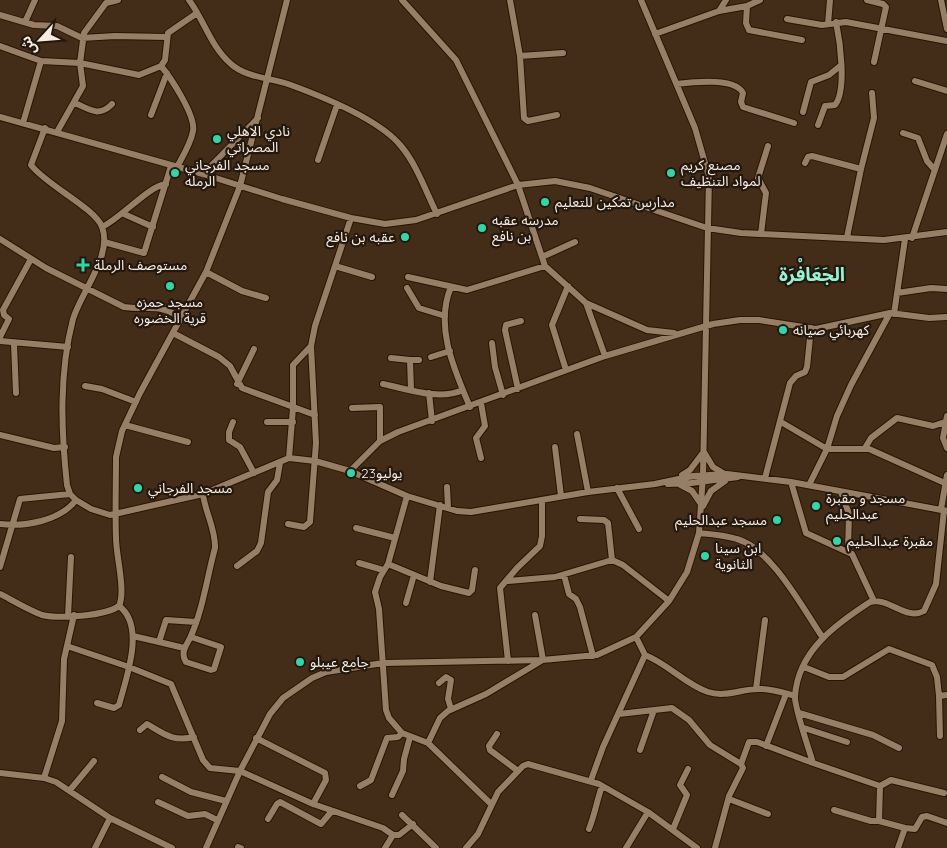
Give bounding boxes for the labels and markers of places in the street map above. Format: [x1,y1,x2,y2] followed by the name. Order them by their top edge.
[227,122,290,158] place label: نادي الاهلي المصراتي
[211,133,223,145] marker: نادي الاهلي المصراتي
[185,156,270,190] place label: مسجد الفرجاني الرمله
[681,156,761,190] place label: مصنع كريم لمواد التنظيف
[169,167,181,179] marker: مسجد الفرجاني الرمله
[665,167,677,179] marker: مصنع كريم لمواد التنظيف
[555,193,675,213] place label: مدارس تمكين للتعليم
[539,196,551,208] marker: مدارس تمكين للتعليم
[492,211,559,247] place label: مدرسه عقبه بن نافع
[476,222,488,234] marker: مدرسه عقبه بن نافع
[326,228,395,248] place label: عقبه بن نافع
[399,231,411,243] marker: عقبه بن نافع
[94,256,187,274] place label: مستوصف الرملة
[76,258,90,272] marker: مستوصف الرملة
[164,280,176,292] marker: مسجد حمزه قرية الخضوره
[134,293,206,327] place label: مسجد حمزه قرية الخضوره
[793,321,869,341] place label: كهربائي صيانه
[777,324,789,336] marker: كهربائي صيانه
[361,464,402,482] place label: 23يوليو
[345,467,357,479] marker: 23يوليو
[148,479,233,499] place label: مسجد الفرجاني
[132,482,144,494] marker: مسجد الفرجاني
[826,489,905,525] place label: مسجد و مقبرة عبدالحليم
[810,500,822,512] marker: مسجد و مقبرة عبدالحليم
[675,511,767,531] place label: مسجد عبدالحليم
[771,514,783,526] marker: مسجد عبدالحليم
[847,532,933,552] place label: مقبرة عبدالحليم
[831,535,843,547] marker: مقبرة عبدالحليم
[715,539,761,573] place label: ابن سينا الثانوية
[699,550,711,562] marker: ابن سينا الثانوية
[310,653,369,673] place label: جامع عيبلو
[294,656,306,668] marker: جامع عيبلو

